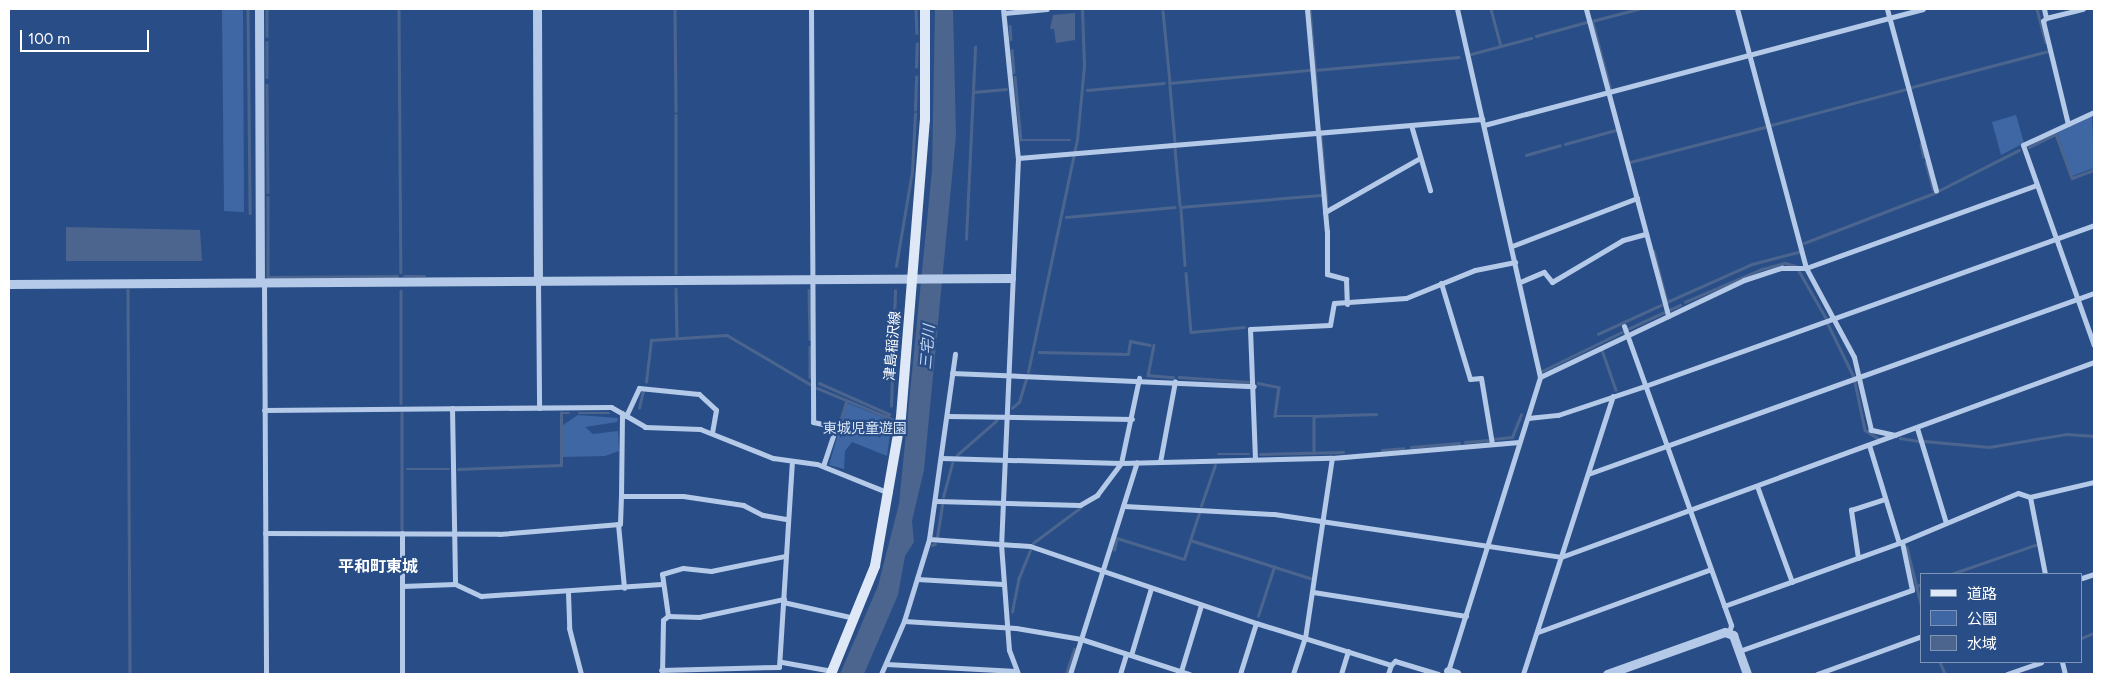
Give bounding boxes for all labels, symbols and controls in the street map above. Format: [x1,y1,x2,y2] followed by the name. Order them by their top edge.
[22,20,151,52] scale bar
[28,30,70,48] text: 100 m
[882,310,904,382] street label: 津島稲沢線
[917,324,939,370] water label: 三宅川
[823,421,907,437] park label: 東城児童遊園
[338,557,418,577] district label: 平和町東城
[1920,573,2083,663] legend
[1967,585,1997,603] text: 道路
[1967,610,1997,628] text: 公園
[1967,635,1997,653] text: 水域

